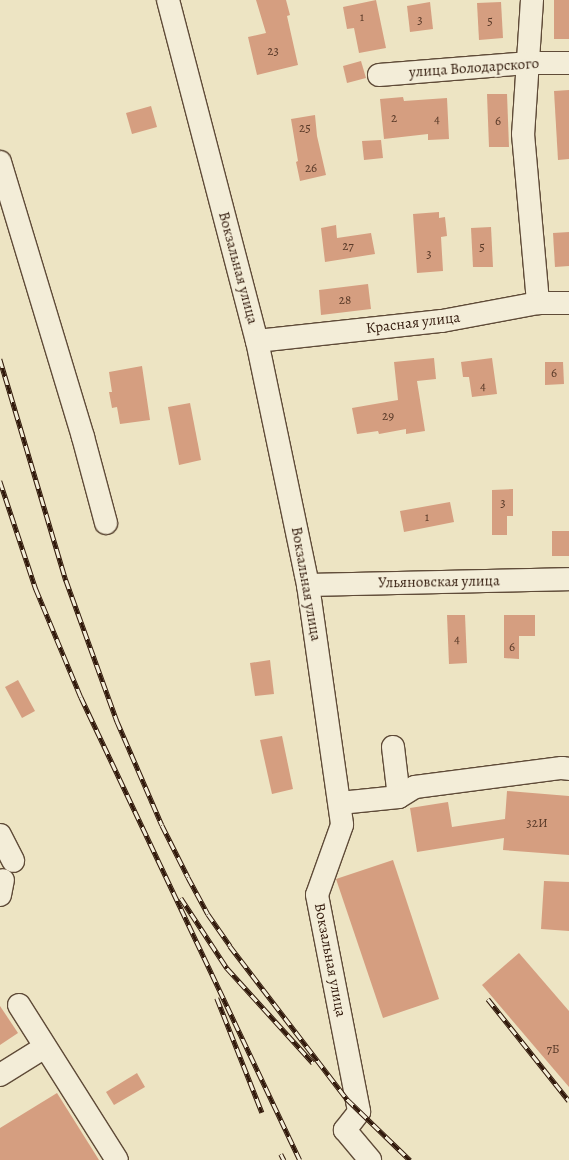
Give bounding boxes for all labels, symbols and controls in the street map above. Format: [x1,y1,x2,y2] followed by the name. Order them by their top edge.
[360,9,364,25] house number: 1
[417,12,423,28] house number: 3
[487,13,493,29] house number: 5
[267,43,279,59] house number: 23
[408,54,540,82] street label: улица Володарского
[391,110,397,126] house number: 2
[434,111,440,127] house number: 4
[495,113,501,129] house number: 6
[299,120,311,136] house number: 25
[305,160,317,176] house number: 26
[214,210,262,326] street label: Вокзальная улица
[342,238,354,254] house number: 27
[479,239,485,255] house number: 5
[426,246,432,262] house number: 3
[339,292,351,308] house number: 28
[365,308,461,338] street label: Красная улица
[551,365,557,381] house number: 6
[480,378,486,394] house number: 4
[382,408,394,424] house number: 29
[500,495,506,511] house number: 3
[425,509,429,525] house number: 1
[287,525,325,643] street label: Вокзальная улица
[378,572,500,592] street label: Ульяновская улица
[454,631,460,647] house number: 4
[509,639,515,655] house number: 6
[526,815,548,831] house number: 32И
[310,901,350,1019] street label: Вокзальная улица
[546,1041,560,1057] house number: 7Б

